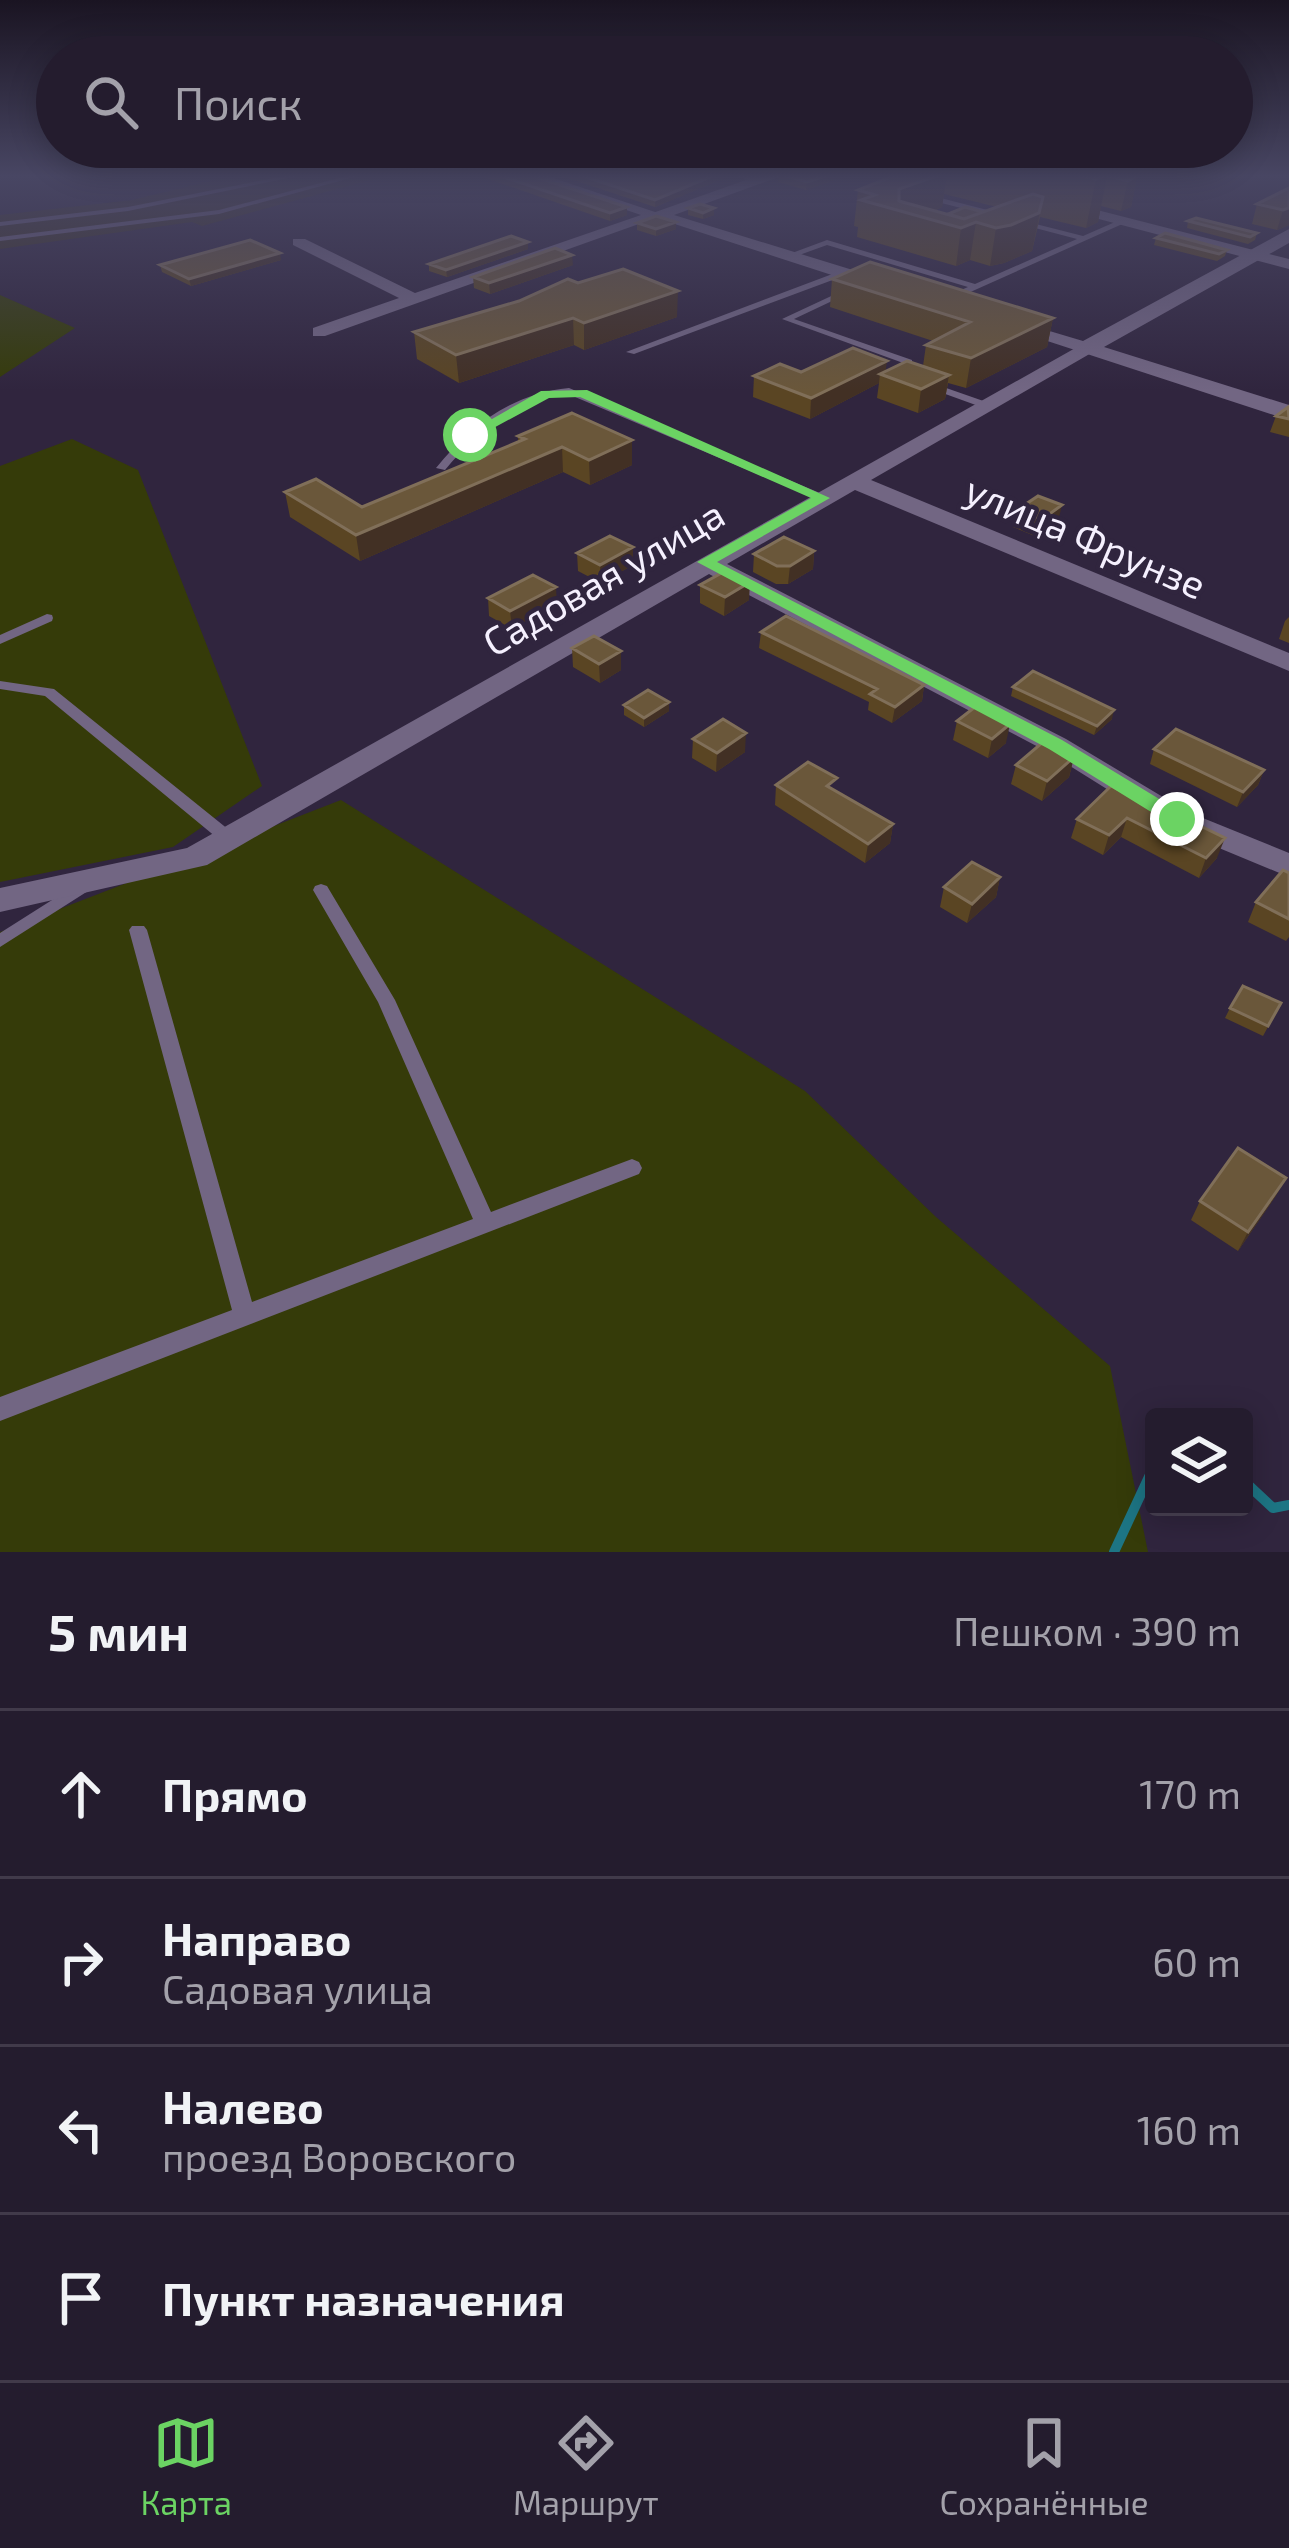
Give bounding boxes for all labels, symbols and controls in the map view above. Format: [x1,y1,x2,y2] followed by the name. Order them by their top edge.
[36,36,1253,168] search box
[78,69,144,135] icon: search
[174,75,302,129] text: Поиск
[443,408,497,462] route start
[959,464,1213,609] street label: улица Фрунзе
[474,489,732,666] street label: Садовая улица
[1150,792,1204,846] route end
[1145,1408,1253,1516] map controls
[1145,1408,1253,1516] button: layers
[48,1600,189,1661] text: 5 мин
[953,1607,1241,1654] text: Пешком · 390 m
[48,1761,114,1827] icon: ahead
[162,1767,308,1821] text: Прямо
[1139,1770,1241,1817] text: 170 m
[162,1911,351,1965] text: Направо
[48,1929,114,1995] icon: right
[1152,1938,1241,1985] text: 60 m
[162,1965,433,2012] text: Садовая улица
[162,2079,324,2133] text: Налево
[48,2097,114,2163] icon: left
[1137,2106,1241,2153] text: 160 m
[162,2133,516,2180] text: проезд Воровского
[48,2265,114,2331] icon: arrive
[162,2271,565,2325] text: Пункт назначения
[140,2410,232,2522] tab: Карта
[513,2410,659,2522] tab: Маршрут
[940,2410,1149,2522] tab: Сохранённые

